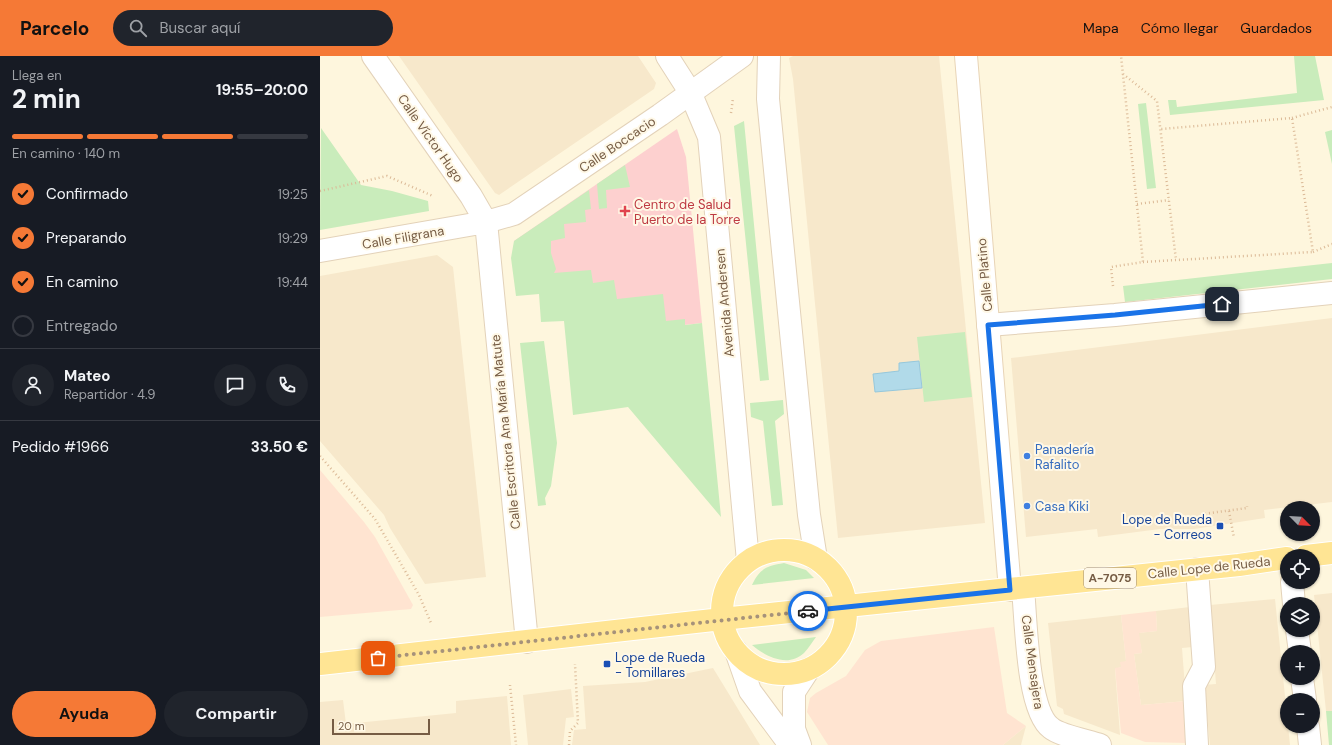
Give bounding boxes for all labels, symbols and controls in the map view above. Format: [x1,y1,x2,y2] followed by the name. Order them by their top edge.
[113,10,393,46] search box
[20,16,89,41] text: Parcelo
[127,17,149,39] icon: search
[159,18,240,38] text: Buscar aquí
[1083,19,1119,37] text: Mapa
[1141,19,1218,37] text: Cómo llegar
[1240,19,1312,37] text: Guardados
[12,67,62,84] text: Llega en
[216,80,308,100] text: 19:55–20:00
[12,82,81,116] text: 2 min
[394,91,467,186] street label: Calle Víctor Hugo
[576,112,659,176] street label: Calle Boccacio
[12,145,120,162] text: En camino · 140 m
[12,183,34,205] icon: check
[46,184,128,204] text: Confirmado
[278,186,308,203] text: 19:25
[634,196,740,228] place label: Centro de Salud Puerto de la Torre
[619,205,631,217] marker: Centro de Salud Puerto de la Torre
[361,222,445,253] street label: Calle Filigrana
[12,227,34,249] icon: check
[46,228,127,248] text: Preparando
[278,230,308,247] text: 19:29
[973,237,996,312] street label: Calle Platino
[711,248,738,358] street label: Avenida Andersen
[12,271,34,293] icon: check
[46,272,118,292] text: En camino
[277,274,308,291] text: 19:44
[1205,287,1239,321] pin
[1211,293,1233,315] icon: home
[46,316,118,336] text: Entregado
[487,334,524,530] street label: Calle Escritora Ana María Matute
[12,364,54,406] button: person
[214,364,256,406] button: chat
[266,364,308,406] button: phone
[64,366,110,386] text: Mateo
[64,386,155,403] text: Repartidor · 4.9
[12,437,109,457] text: Pedido #1966
[251,437,308,457] text: 33.50 €
[1035,441,1094,473] place label: Panadería Rafalito
[1022,451,1032,461] marker: Panadería Rafalito
[1035,498,1089,515] place label: Casa Kiki
[1022,501,1032,511] marker: Casa Kiki
[1280,501,1320,541] north arrow
[1280,501,1320,733] map controls
[1122,511,1212,543] place label: Lope de Rueda - Correos
[1215,521,1225,531] marker: Lope de Rueda - Correos
[1280,549,1320,589] button: locate
[1147,553,1271,582] street label: Calle Lope de Rueda
[1084,568,1136,588] road number: A-7075
[788,591,828,631] courier
[1280,597,1320,637] button: layers
[797,600,819,622] icon: car
[1017,614,1048,710] street label: Calle Mensajera
[361,641,395,675] pin
[1280,645,1320,685] button: +
[367,647,389,669] icon: bag
[615,649,705,681] place label: Lope de Rueda - Tomillares
[602,659,612,669] marker: Lope de Rueda - Tomillares
[12,691,156,737] button: Ayuda
[164,691,308,737] button: Compartir
[1280,693,1320,733] button: −
[332,717,430,736] scale bar
[338,719,364,733] text: 20 m

